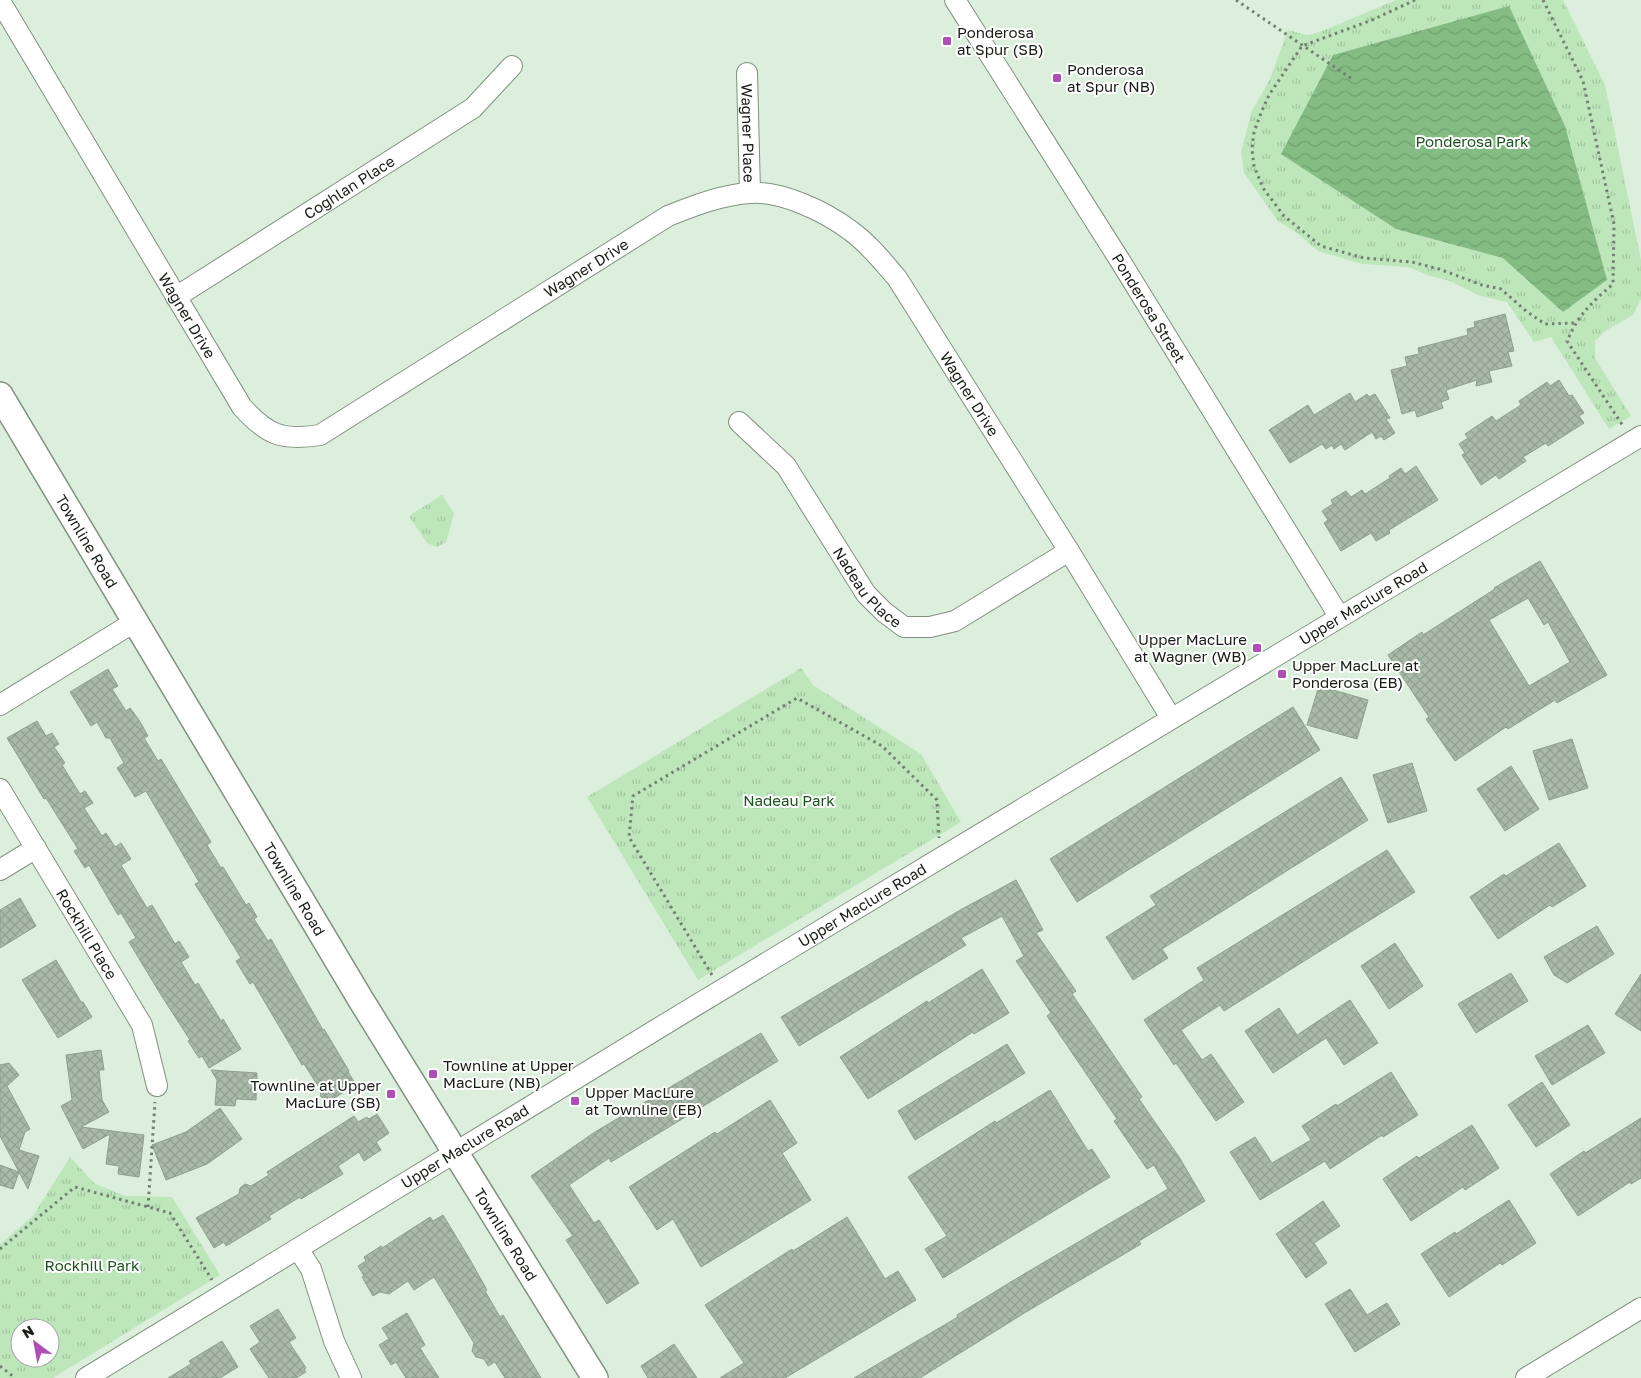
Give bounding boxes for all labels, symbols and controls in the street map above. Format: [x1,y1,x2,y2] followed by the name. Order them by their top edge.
[957,23,1044,58] place label: Ponderosa at Spur (SB)
[941,35,953,47] marker: Ponderosa at Spur (SB)
[1067,60,1155,95] place label: Ponderosa at Spur (NB)
[1051,72,1063,84] marker: Ponderosa at Spur (NB)
[738,83,759,183] street label: Wagner Place
[1415,132,1529,150] park label: Ponderosa Park
[300,151,398,222] street label: Coghlan Place
[540,234,632,301] street label: Wagner Drive
[1109,250,1190,366] street label: Ponderosa Street
[155,269,220,362] street label: Wagner Drive
[937,348,1003,440] street label: Wagner Drive
[52,491,122,591] street label: Townline Road
[830,544,905,631] street label: Nadeau Place
[1296,558,1430,648] street label: Upper Maclure Road
[1134,630,1247,665] place label: Upper MacLure at Wagner (WB)
[1251,642,1263,654] marker: Upper MacLure at Wagner (WB)
[1292,656,1419,691] place label: Upper MacLure at Ponderosa (EB)
[1276,668,1288,680] marker: Upper MacLure at Ponderosa (EB)
[743,791,835,809] park label: Nadeau Park
[260,839,329,939] street label: Townline Road
[795,859,929,950] street label: Upper Maclure Road
[53,885,121,983] street label: Rockhill Place
[443,1056,574,1091] place label: Townline at Upper MacLure (NB)
[427,1068,439,1080] marker: Townline at Upper MacLure (NB)
[250,1076,381,1111] place label: Townline at Upper MacLure (SB)
[585,1083,702,1118] place label: Upper MacLure at Townline (EB)
[385,1088,397,1100] marker: Townline at Upper MacLure (SB)
[569,1095,581,1107] marker: Upper MacLure at Townline (EB)
[397,1100,532,1192] street label: Upper Maclure Road
[471,1185,541,1284] street label: Townline Road
[45,1256,140,1274] park label: Rockhill Park
[10,1318,60,1368] north arrow
[19,1322,37,1342] text: N

